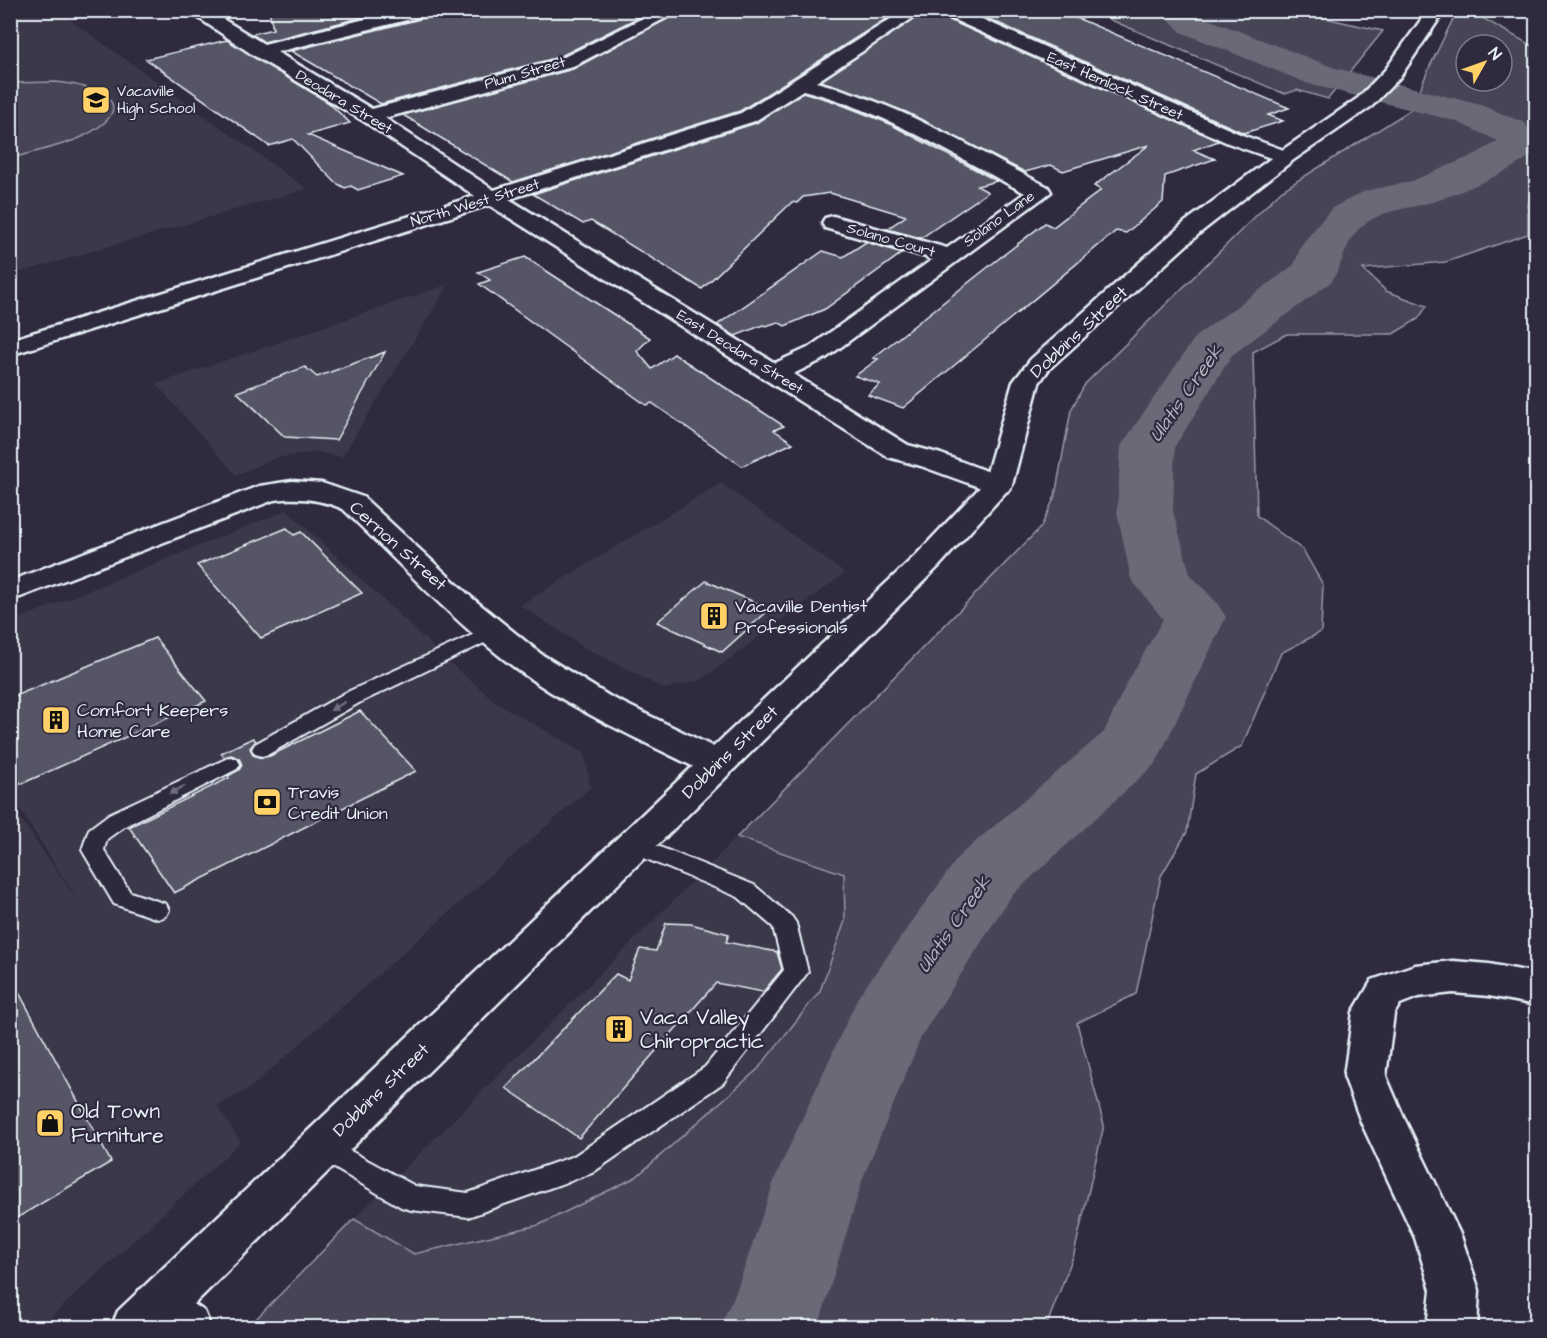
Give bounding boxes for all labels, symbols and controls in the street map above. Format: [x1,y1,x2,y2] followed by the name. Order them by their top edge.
[1454,33,1514,93] north arrow
[1483,43,1506,65] text: N
[1044,47,1186,125] street label: East Hemlock Street
[482,51,568,95] street label: Plum Street
[292,65,396,139] street label: Deodara Street
[117,81,195,120] place label: Vacaville High School
[80,84,112,116] school or university icon: Vacaville High School
[408,173,542,233] street label: North West Street
[959,186,1039,252] street label: Solano Lane
[844,217,938,263] street label: Solano Court
[1025,280,1134,384] street label: Dobbins Street
[673,304,807,400] street label: East Deodara Street
[1142,338,1230,447] water label: Ulatis Creek
[344,495,453,597] street label: Cernon Street
[735,594,868,640] place label: Vacaville Dentist Professionals
[698,600,730,632] building icon: Vacaville Dentist Professionals
[77,698,228,744] place label: Comfort Keepers Home Care
[676,699,784,805] street label: Dobbins Street
[329,701,346,711] one-way arrow
[40,704,72,736] building icon: Comfort Keepers Home Care
[288,780,388,826] place label: Travis Credit Union
[168,785,185,795] one-way arrow
[251,786,283,818] bank icon: Travis Credit Union
[910,869,998,978] water label: Ulatis Creek
[640,1003,764,1057] place label: Vaca Valley Chiropractic
[603,1013,635,1045] building icon: Vaca Valley Chiropractic
[327,1037,435,1143] street label: Dobbins Street
[71,1097,164,1150] place label: Old Town Furniture
[34,1107,66,1139] shop icon: Old Town Furniture

